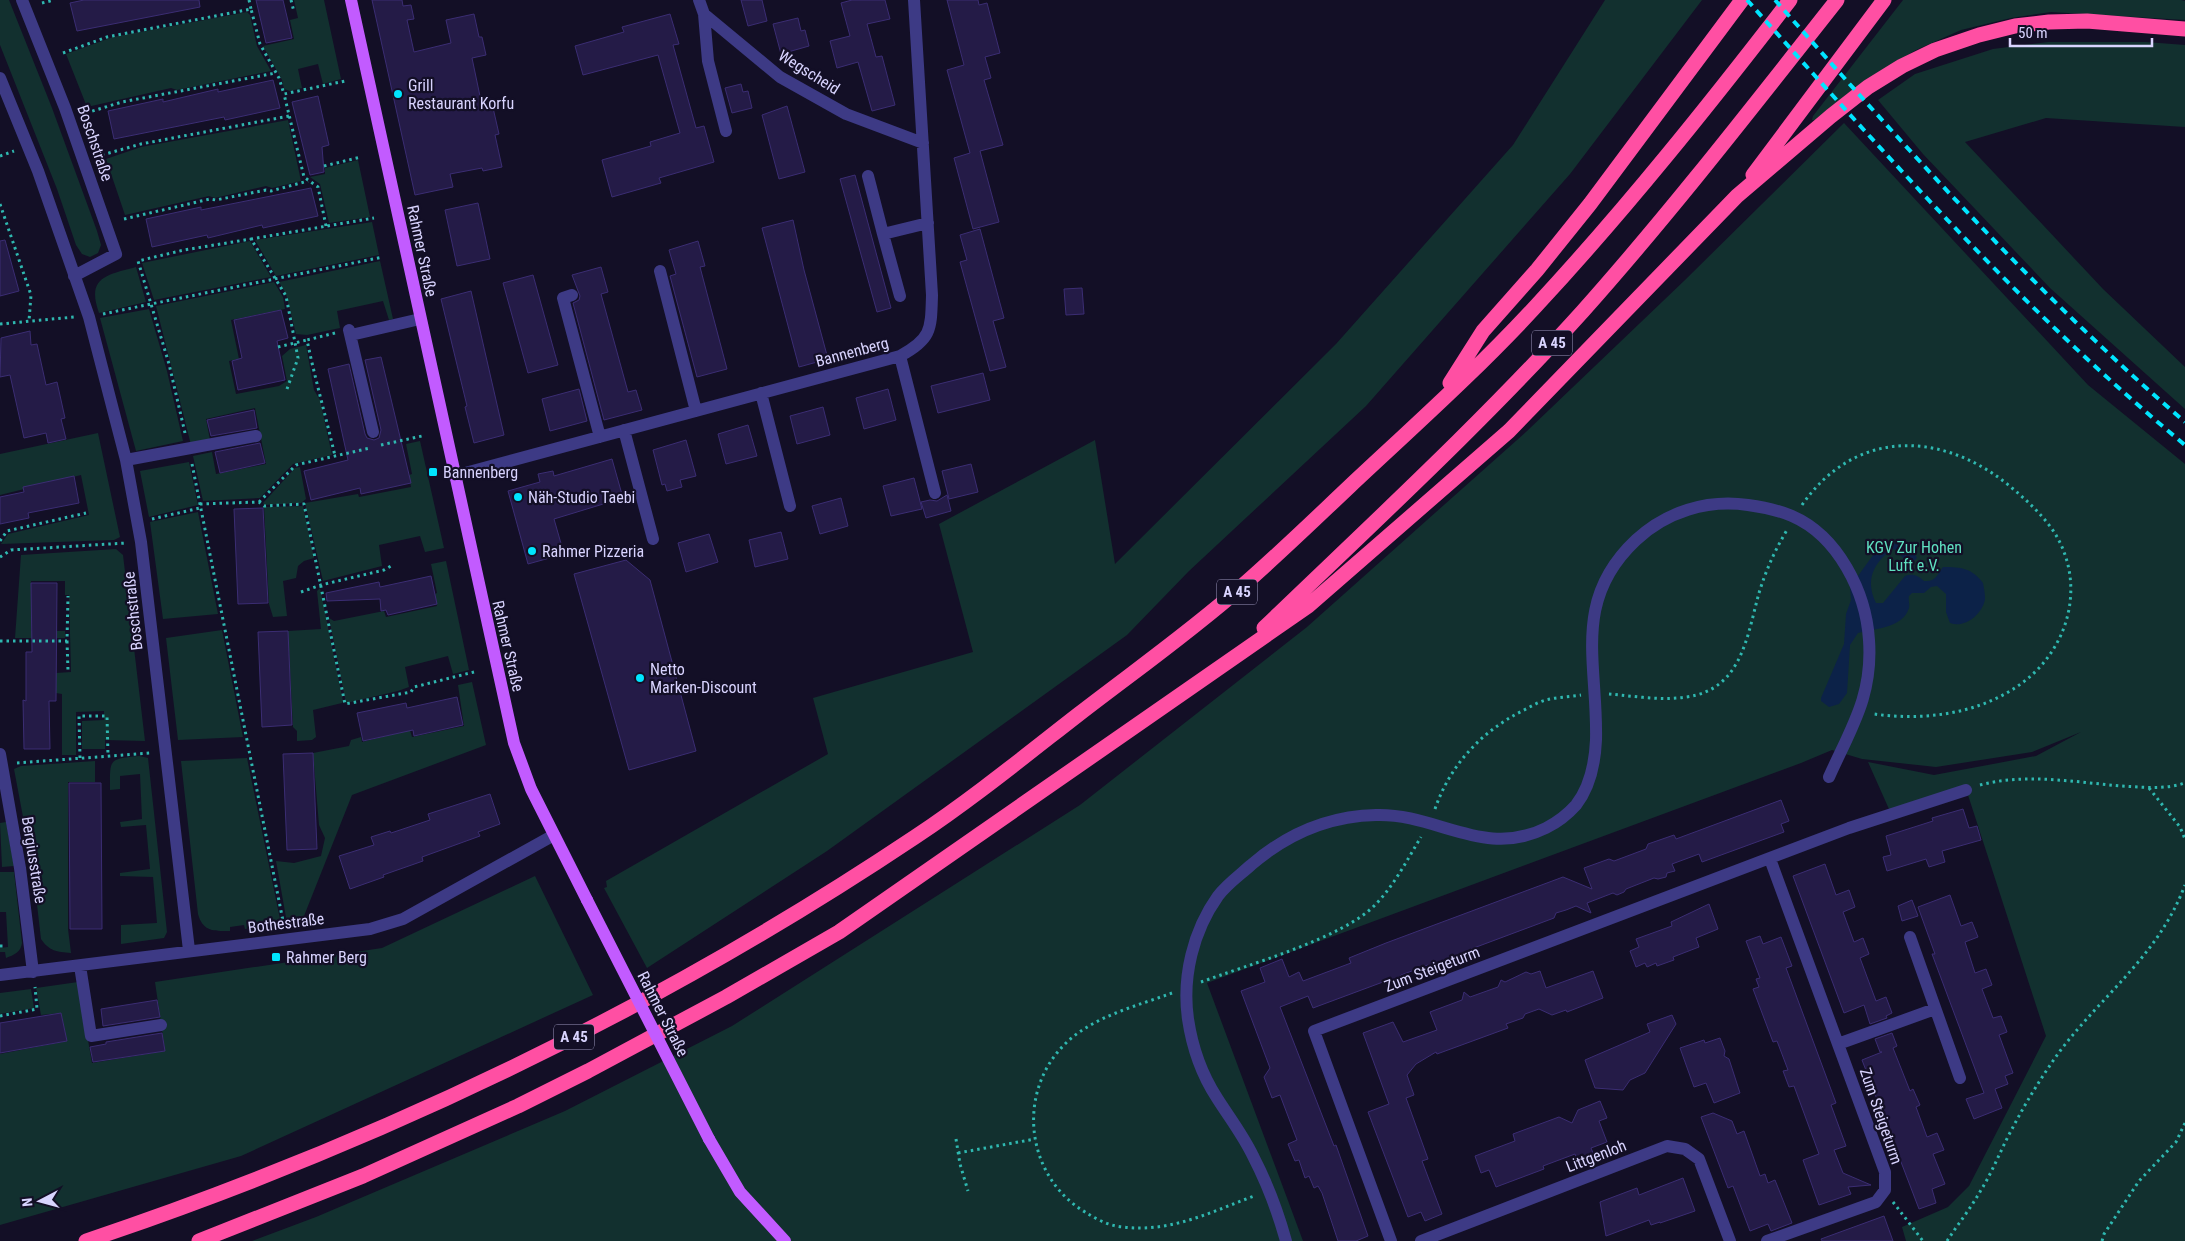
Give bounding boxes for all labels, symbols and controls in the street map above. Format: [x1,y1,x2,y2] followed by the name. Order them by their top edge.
[2010,15,2152,47] scale bar
[2018,24,2048,42] text: 50 m
[775,46,843,98] street label: Wegscheid
[408,76,514,113] place label: Grill Restaurant Korfu
[392,88,404,100] marker: Grill Restaurant Korfu
[73,102,117,184] street label: Boschstraße
[403,203,441,299] street label: Rahmer Straße
[1532,330,1572,356] road number: A 45
[813,333,891,371] street label: Bannenberg
[443,463,518,482] place label: Bannenberg
[427,466,439,478] marker: Bannenberg
[528,488,635,507] place label: Näh-Studio Taebi
[512,491,524,503] marker: Näh-Studio Taebi
[1866,538,1962,575] park label: KGV Zur Hohen Luft e.V.
[542,542,644,561] place label: Rahmer Pizzeria
[526,545,538,557] marker: Rahmer Pizzeria
[119,571,147,651] street label: Boschstraße
[1217,580,1257,604] road number: A 45
[488,599,528,693] street label: Rahmer Straße
[650,660,757,697] place label: Netto Marken-Discount
[634,672,646,684] marker: Netto Marken-Discount
[18,815,50,905] street label: Bergiusstraße
[247,909,325,937] street label: Bothestraße
[1382,942,1482,996] street label: Zum Steigeturm
[286,948,367,967] place label: Rahmer Berg
[270,951,282,963] marker: Rahmer Berg
[633,968,693,1060] street label: Rahmer Straße
[554,1024,594,1050] road number: A 45
[1856,1065,1906,1167] street label: Zum Steigeturm
[1563,1136,1629,1176] street label: Littgenloh
[15,1176,65,1226] north arrow
[19,1197,35,1207] text: N

